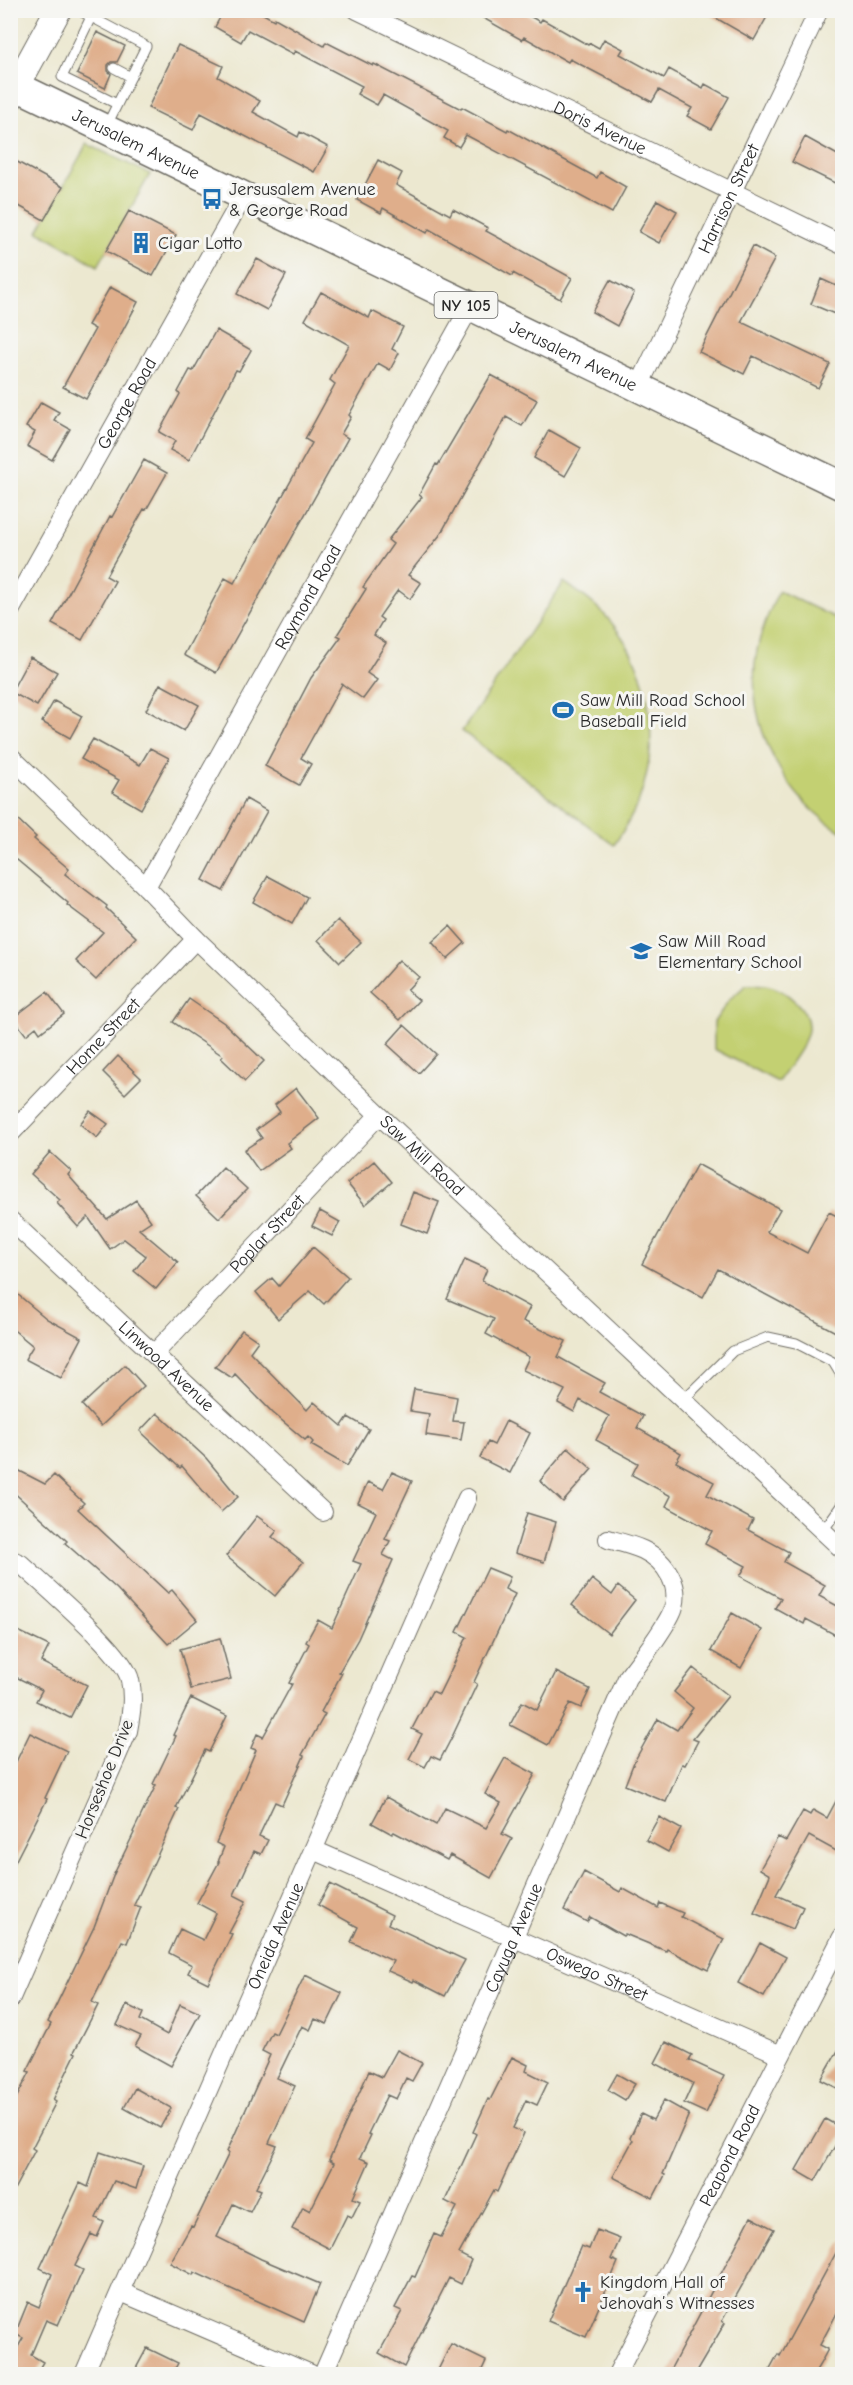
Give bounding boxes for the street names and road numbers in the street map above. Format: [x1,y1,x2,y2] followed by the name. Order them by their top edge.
[550,97,650,160] street label: Doris Avenue
[69,105,203,184] street label: Jerusalem Avenue
[694,140,765,257] street label: Harrison Street
[434,292,498,318] road number: NY 105
[506,317,640,396] street label: Jerusalem Avenue
[93,354,161,453] street label: George Road
[271,541,346,653] street label: Raymond Road
[62,993,145,1079] street label: Home Street
[375,1111,468,1200] street label: Saw Mill Road
[226,1190,310,1278] street label: Poplar Street
[114,1317,218,1416] street label: Linwood Avenue
[71,1717,138,1842] street label: Horseshoe Drive
[243,1880,308,1993] street label: Oneida Avenue
[481,1880,547,1996] street label: Cayuga Avenue
[543,1943,652,2006] street label: Oswego Street
[695,2101,765,2210] street label: Peapond Road

